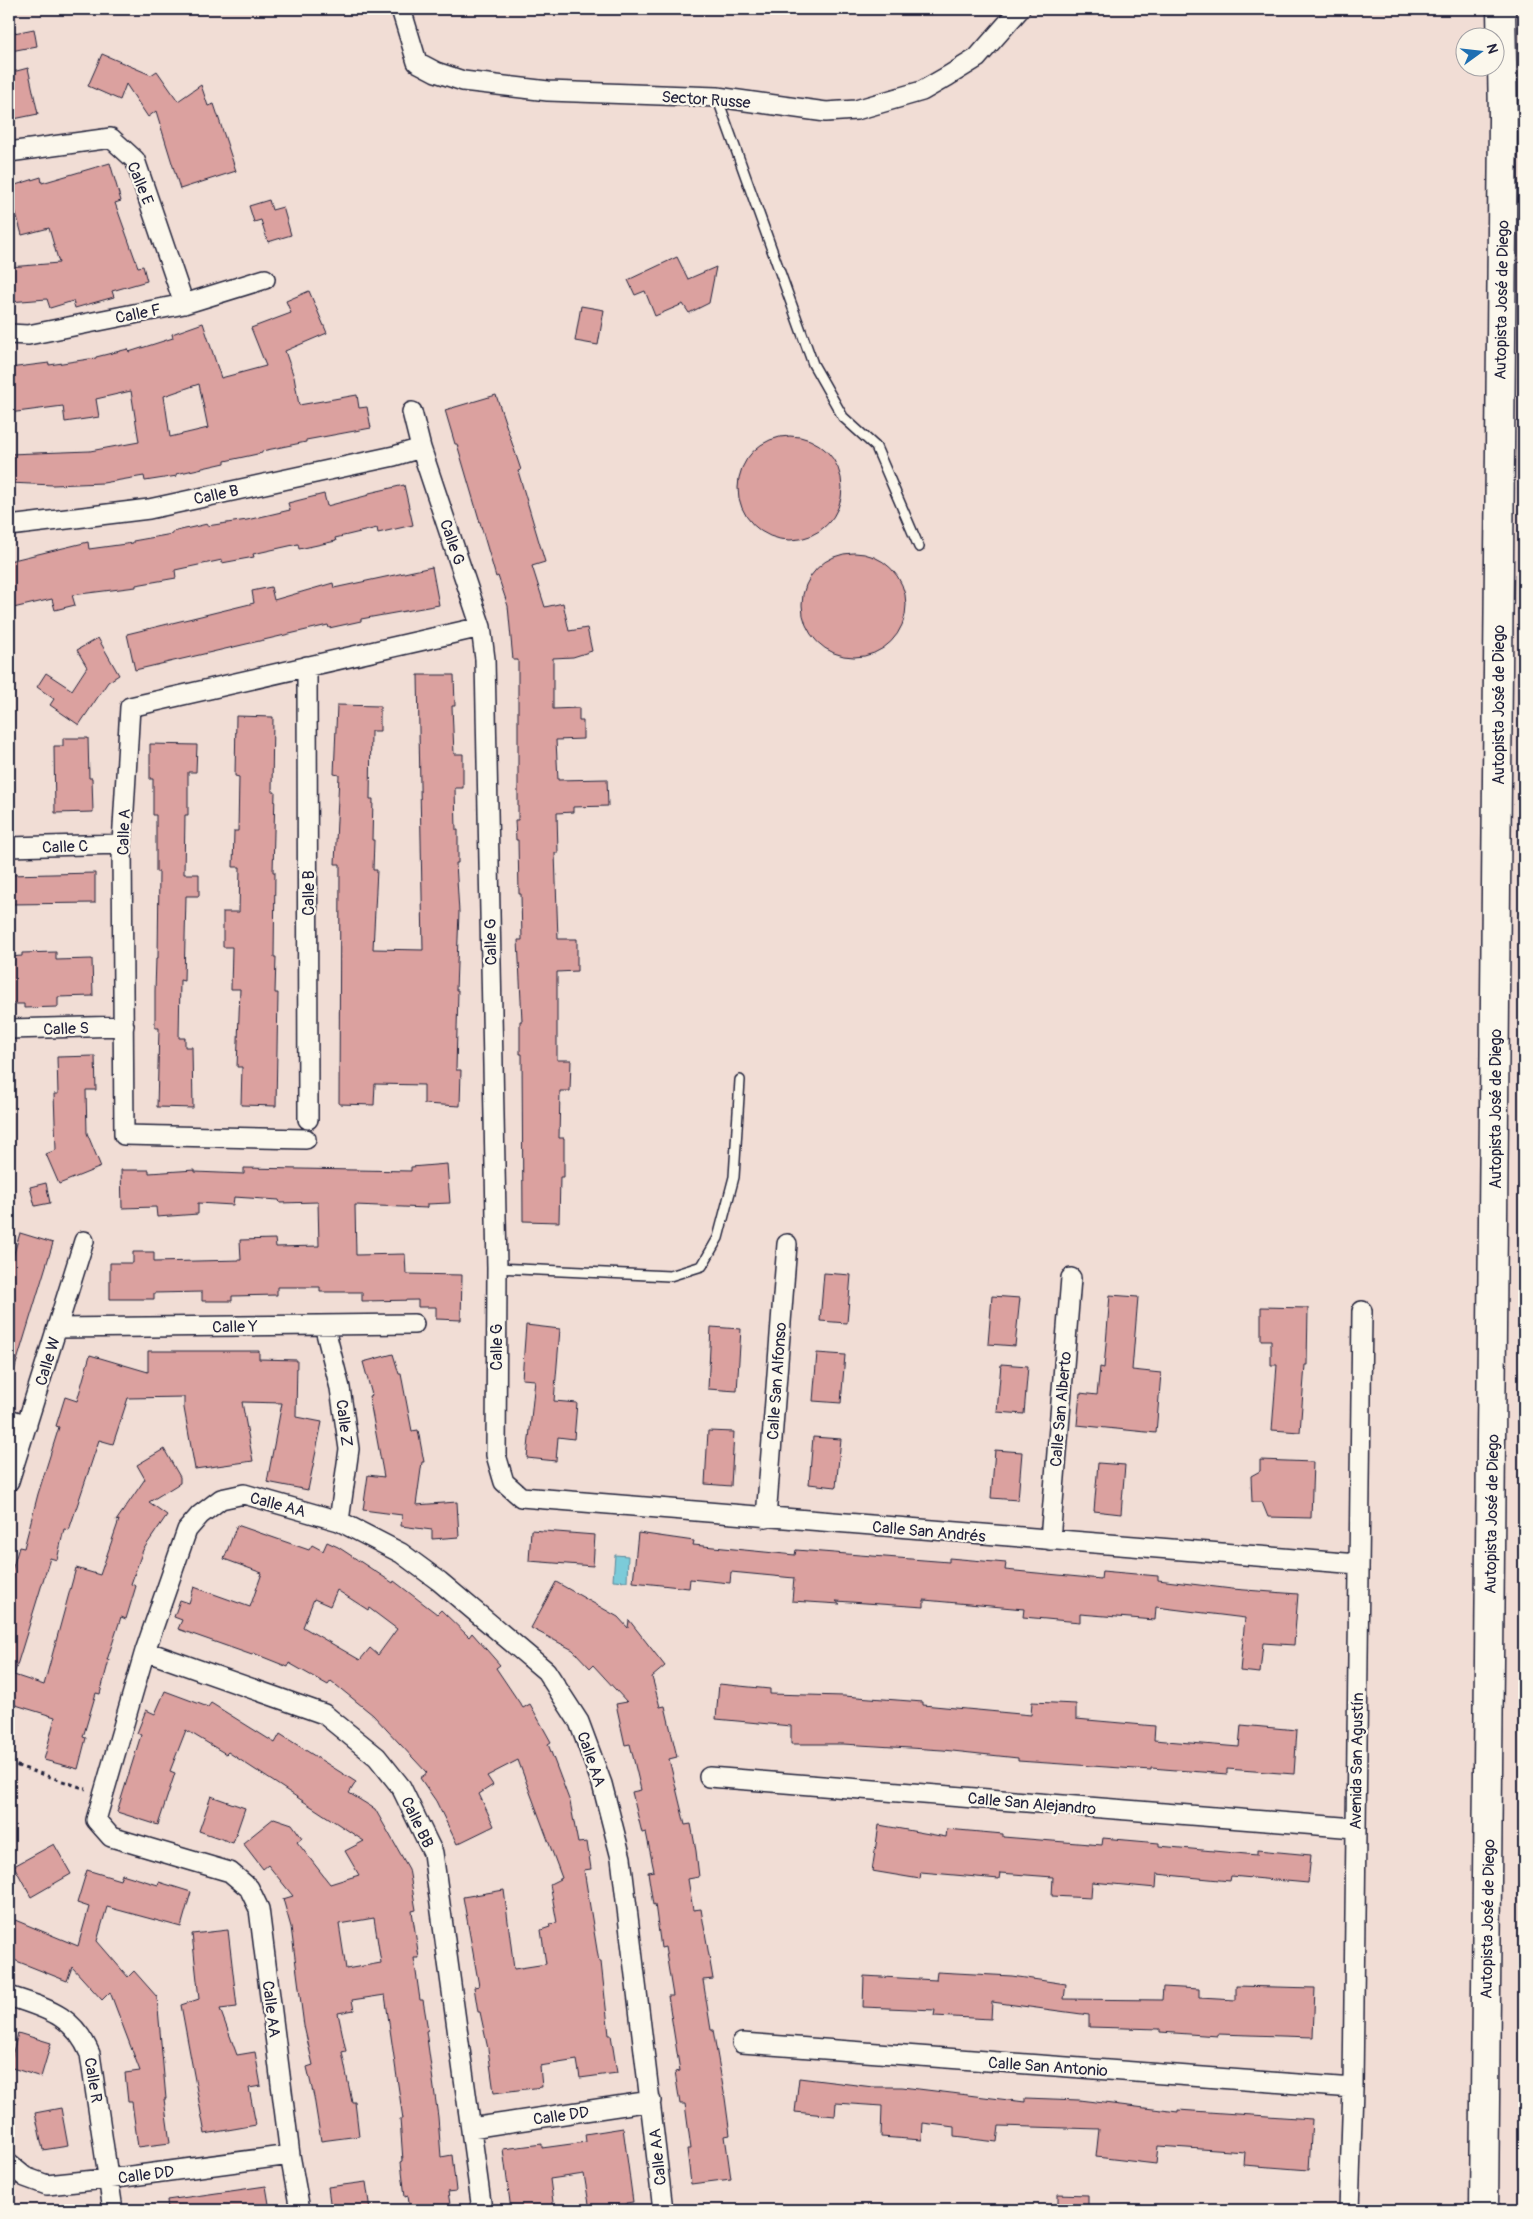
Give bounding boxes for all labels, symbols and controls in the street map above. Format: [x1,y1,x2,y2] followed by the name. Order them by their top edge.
[1456,28,1506,78] north arrow
[1483,42,1502,56] text: N
[661,87,751,113] street label: Sector Russe
[122,159,158,208] street label: Calle E
[1491,219,1513,380] street label: Autopista José de Diego
[114,300,163,328] street label: Calle F
[192,480,240,509] street label: Calle B
[435,517,469,568] street label: Calle G
[1489,625,1509,785] street label: Autopista José de Diego
[113,808,135,856] street label: Calle A
[42,836,89,858] street label: Calle C
[299,870,319,916] street label: Calle B
[481,918,501,966] street label: Calle G
[43,1018,89,1040] street label: Calle S
[1486,1029,1506,1189] street label: Autopista José de Diego
[212,1317,258,1337] street label: Calle Y
[763,1321,791,1440] street label: Calle San Alfonso
[487,1324,507,1370] street label: Calle G
[31,1334,65,1388] street label: Calle W
[1046,1350,1076,1468] street label: Calle San Alberto
[331,1398,357,1448] street label: Calle Z
[1481,1433,1503,1594] street label: Autopista José de Diego
[248,1488,308,1522] street label: Calle AA
[871,1517,986,1547] street label: Calle San Andrés
[1346,1692,1368,1830] street label: Avenida San Agustín
[572,1729,610,1790] street label: Calle AA
[967,1788,1097,1820] street label: Calle San Alejandro
[396,1794,438,1851] street label: Calle BB
[1477,1838,1499,1999] street label: Autopista José de Diego
[258,1980,284,2039] street label: Calle AA
[987,2053,1109,2081] street label: Calle San Antonio
[80,2056,106,2104] street label: Calle R
[532,2102,590,2130] street label: Calle DD
[645,2127,671,2186] street label: Calle AA
[117,2162,175,2188] street label: Calle DD

